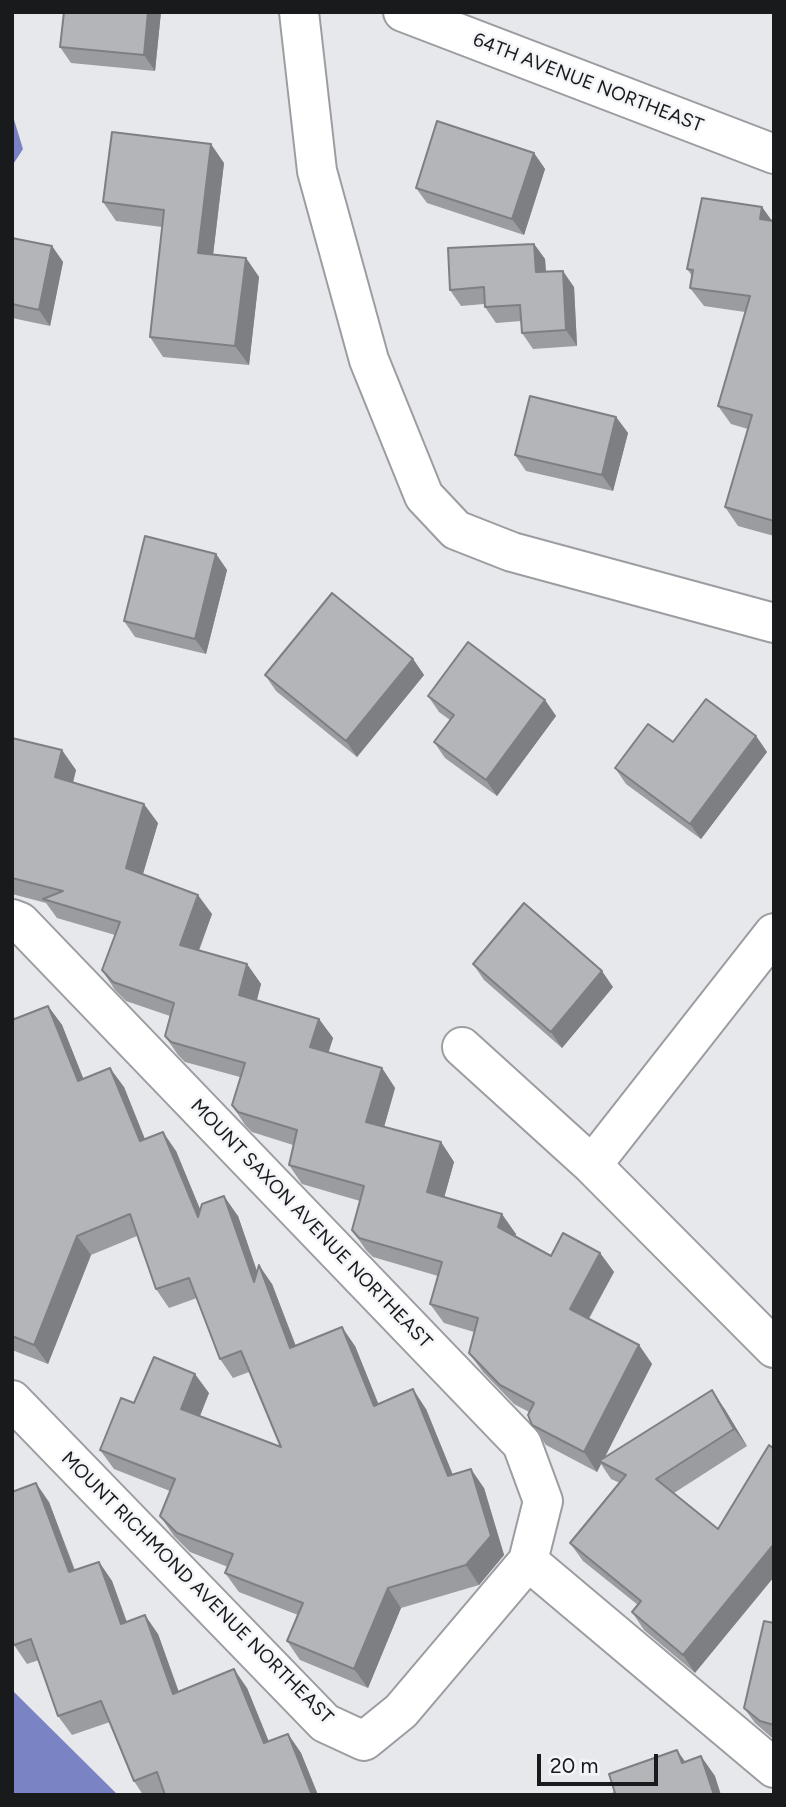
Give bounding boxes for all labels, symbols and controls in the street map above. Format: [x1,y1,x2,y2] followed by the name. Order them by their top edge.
[470,28,706,138] street label: 64TH AVENUE NORTHEAST
[186,1095,436,1353] street label: MOUNT SAXON AVENUE NORTHEAST
[56,1447,338,1729] street label: MOUNT RICHMOND AVENUE NORTHEAST
[541,1741,662,1785] scale bar
[550,1753,598,1778] text: 20 m

